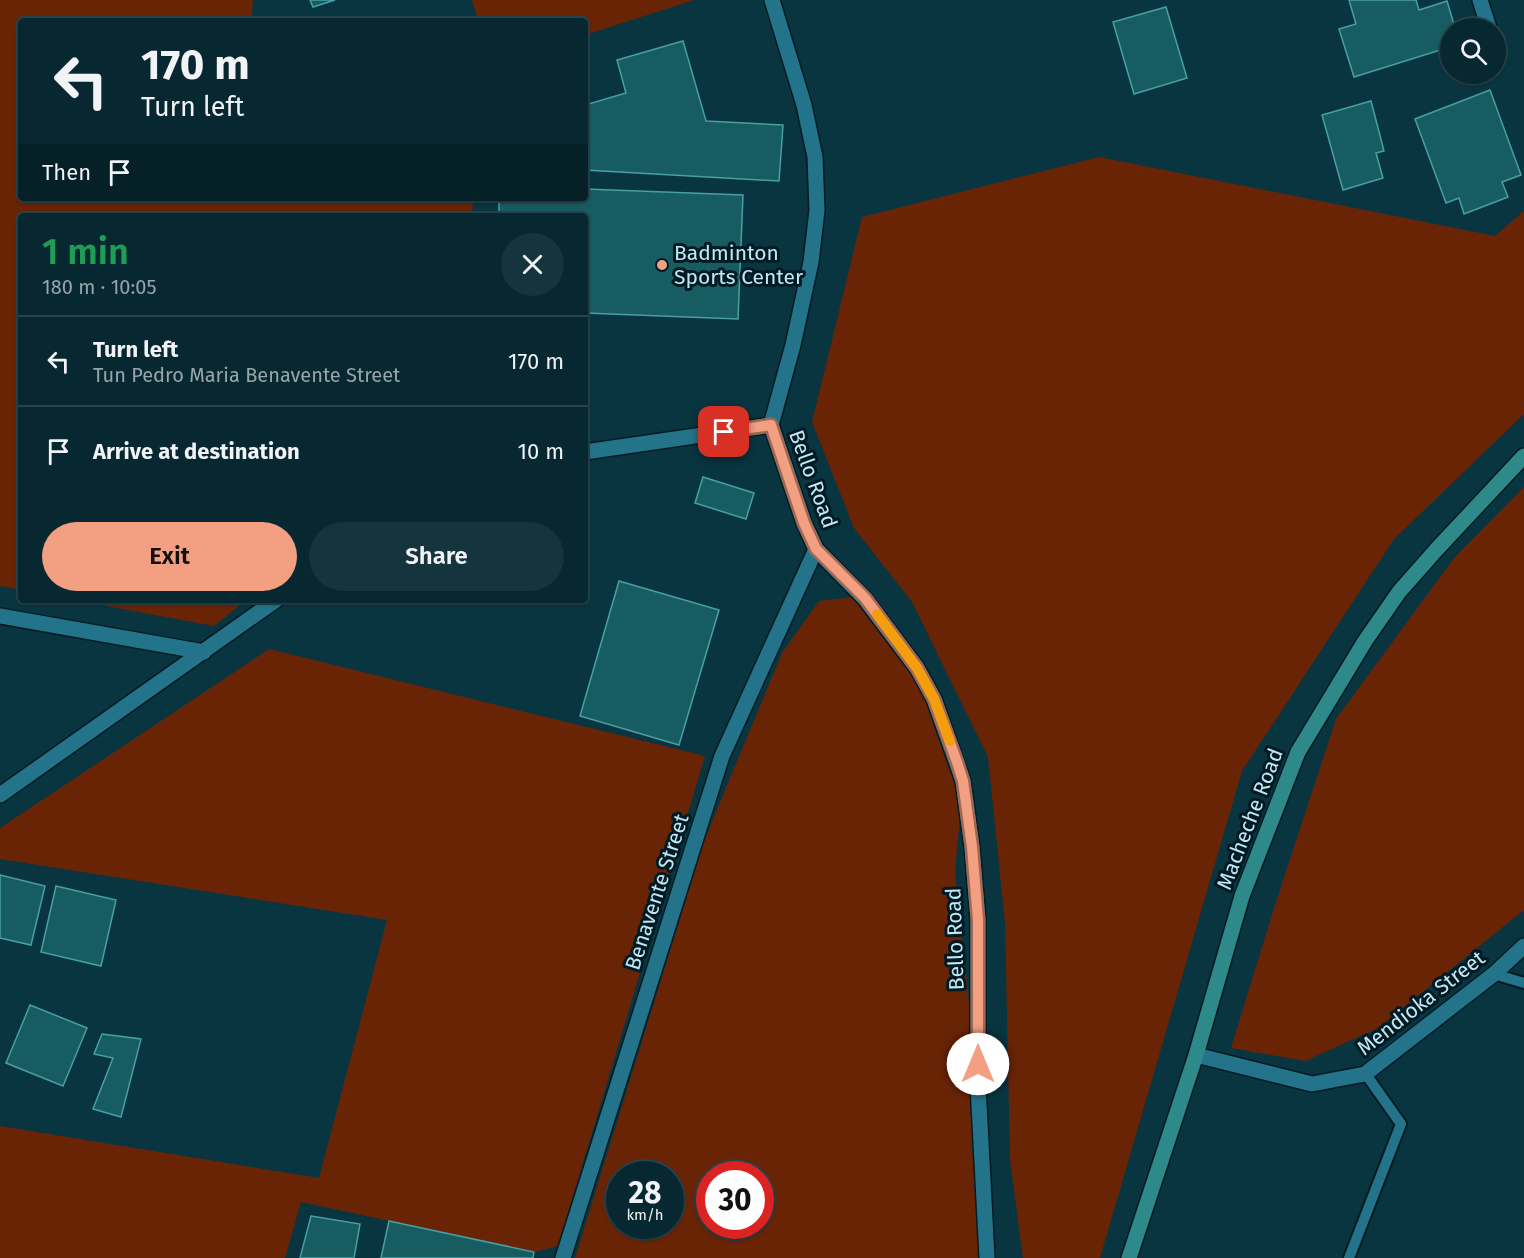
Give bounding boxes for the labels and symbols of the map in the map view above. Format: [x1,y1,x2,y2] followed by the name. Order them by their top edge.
[674,240,803,290] place label: Badminton Sports Center
[655,258,669,272] marker: Badminton Sports Center
[698,406,749,457] pin
[783,426,843,532] street label: Bello Road
[1211,745,1289,893] street label: Macheche Road
[619,810,695,973] street label: Benavente Street
[940,887,970,991] street label: Bello Road
[1352,945,1490,1061] street label: Mendioka Street
[946,1032,1010,1096] position arrow
[696,1161,774,1239] speed limit sign: 30

